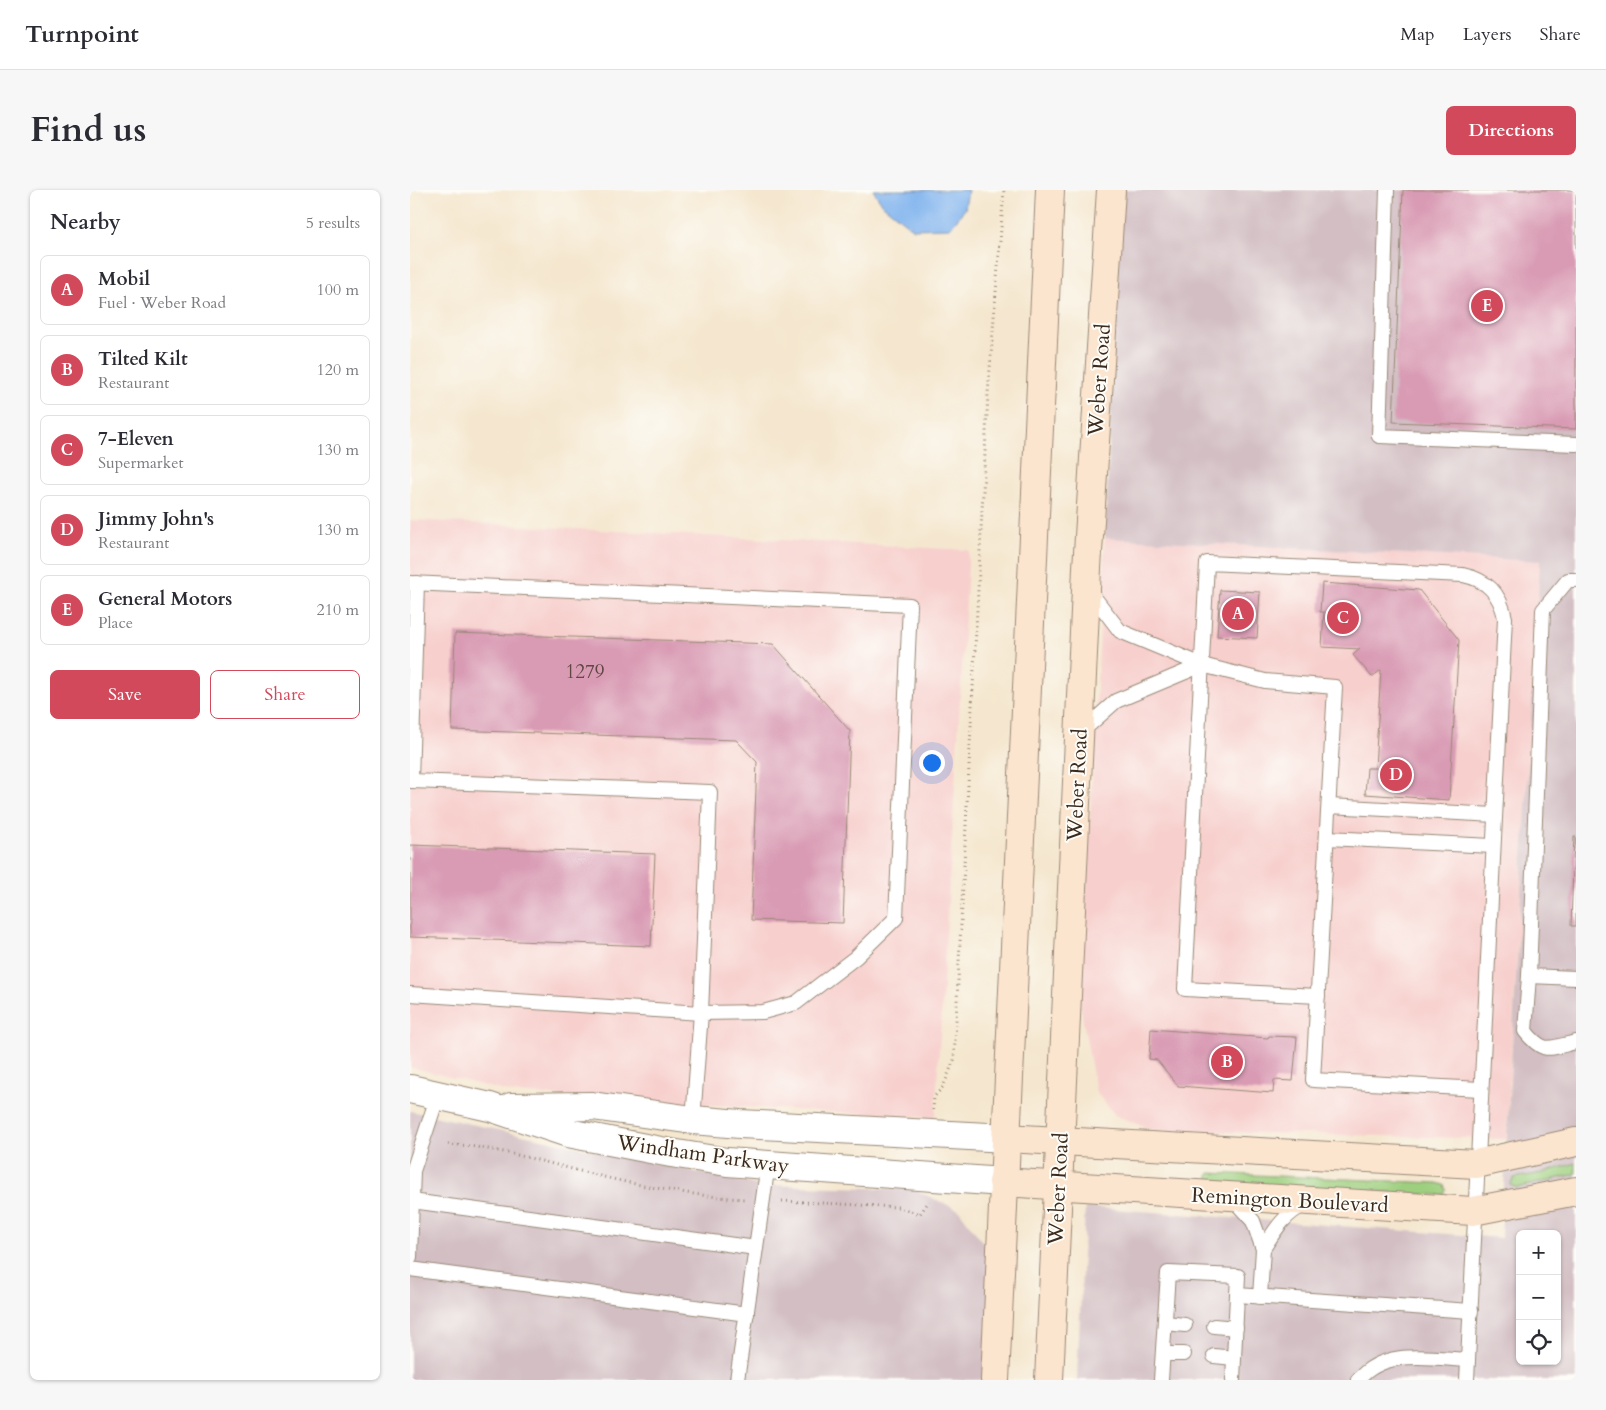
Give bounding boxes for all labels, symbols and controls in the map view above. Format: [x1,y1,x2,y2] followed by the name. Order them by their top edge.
[25,18,139,51] text: Turnpoint
[1400,22,1435,47] text: Map
[1463,22,1512,47] text: Layers
[1540,22,1581,47] text: Share
[30,106,146,154] text: Find us
[1446,106,1576,155] button: Directions
[50,208,121,237] text: Nearby
[306,212,360,234] text: 5 results
[98,266,150,292] text: Mobil
[61,279,73,301] text: A
[317,279,359,301] text: 100 m
[1471,287,1503,325] pin: E
[98,292,226,314] text: Fuel · Weber Road
[1081,323,1118,438] street label: Weber Road
[98,346,188,372] text: Tilted Kilt
[61,359,73,381] text: B
[317,359,359,381] text: 120 m
[98,372,169,394] text: Restaurant
[98,426,174,452] text: 7-Eleven
[61,439,73,461] text: C
[317,439,359,461] text: 130 m
[98,452,184,474] text: Supermarket
[98,506,214,532] text: Jimmy John's
[60,519,74,541] text: D
[317,519,359,541] text: 130 m
[98,532,169,554] text: Restaurant
[98,586,232,612] text: General Motors
[1222,595,1254,633] pin: A
[62,599,72,621] text: E
[317,599,359,621] text: 210 m
[1327,599,1359,637] pin: C
[98,612,133,634] text: Place
[566,659,605,685] house number: 1279
[50,670,200,719] button: Save
[210,670,360,719] button: Share
[1060,728,1095,843] street label: Weber Road
[919,750,945,776] your location
[1380,756,1412,794] pin: D
[1211,1043,1243,1081] pin: B
[614,1128,791,1181] street label: Windham Parkway
[1041,1132,1076,1247] street label: Weber Road
[1191,1181,1389,1220] street label: Remington Boulevard
[1516,1230,1561,1365] map controls
[1516,1230,1561,1275] button: +
[1516,1275,1561,1320] button: −
[1516,1320,1561,1365] button: locate

